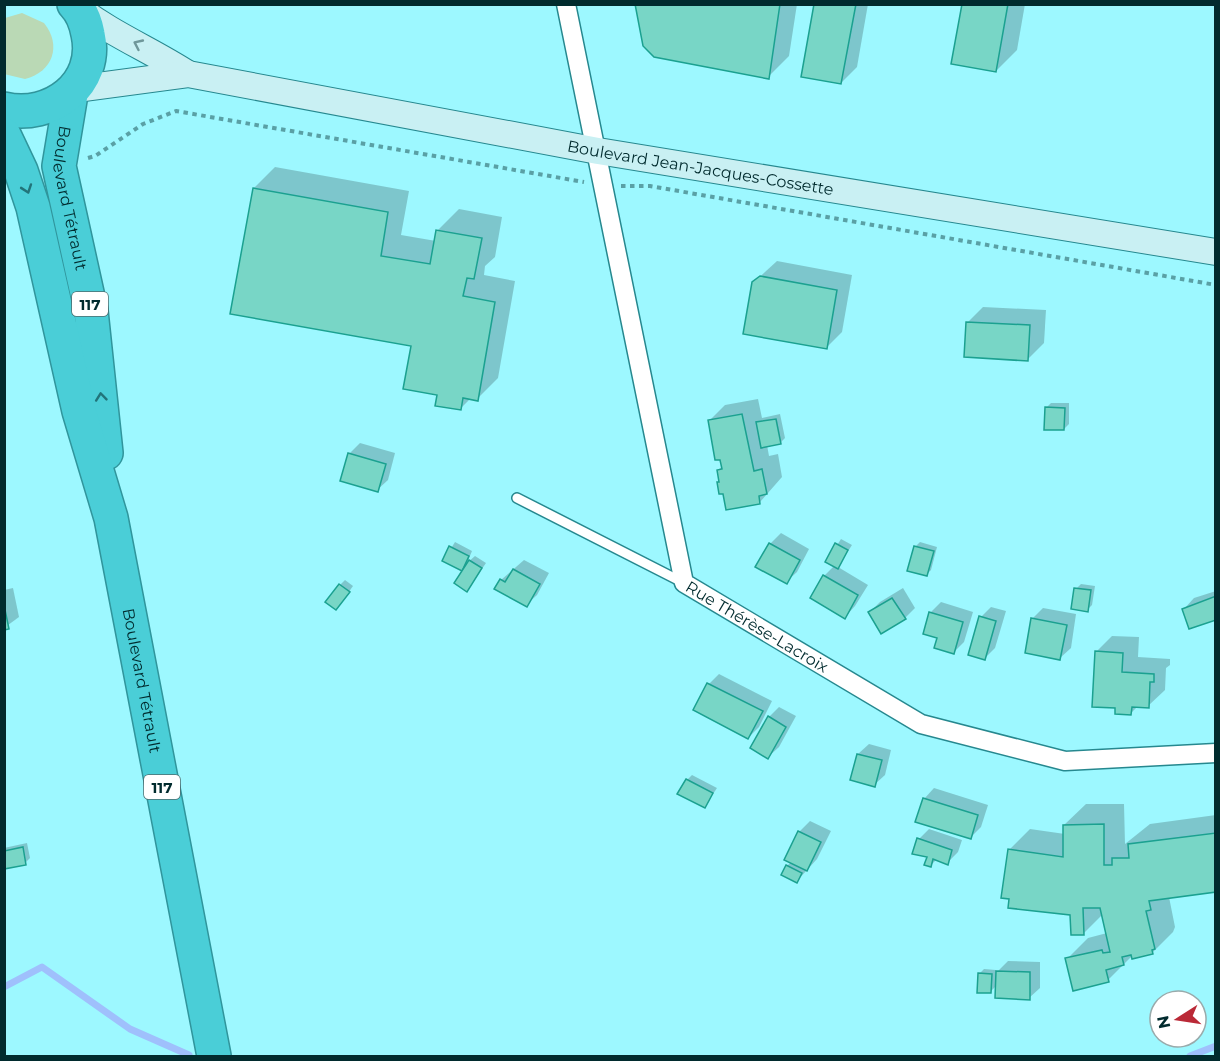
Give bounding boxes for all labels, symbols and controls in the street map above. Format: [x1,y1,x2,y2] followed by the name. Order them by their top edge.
[133,39,144,51] one-way arrow
[49,125,91,273] street label: Boulevard Tétrault
[566,136,835,199] street label: Boulevard Jean-Jacques-Cossette
[20,183,32,194] one-way arrow
[72,292,108,316] road number: 117
[96,392,108,401] one-way arrow
[682,577,832,676] street label: Rue Thérèse-Lacroix
[119,607,165,755] street label: Boulevard Tétrault
[144,775,180,799] road number: 117
[1148,989,1208,1049] north arrow
[1153,1014,1174,1030] text: N

